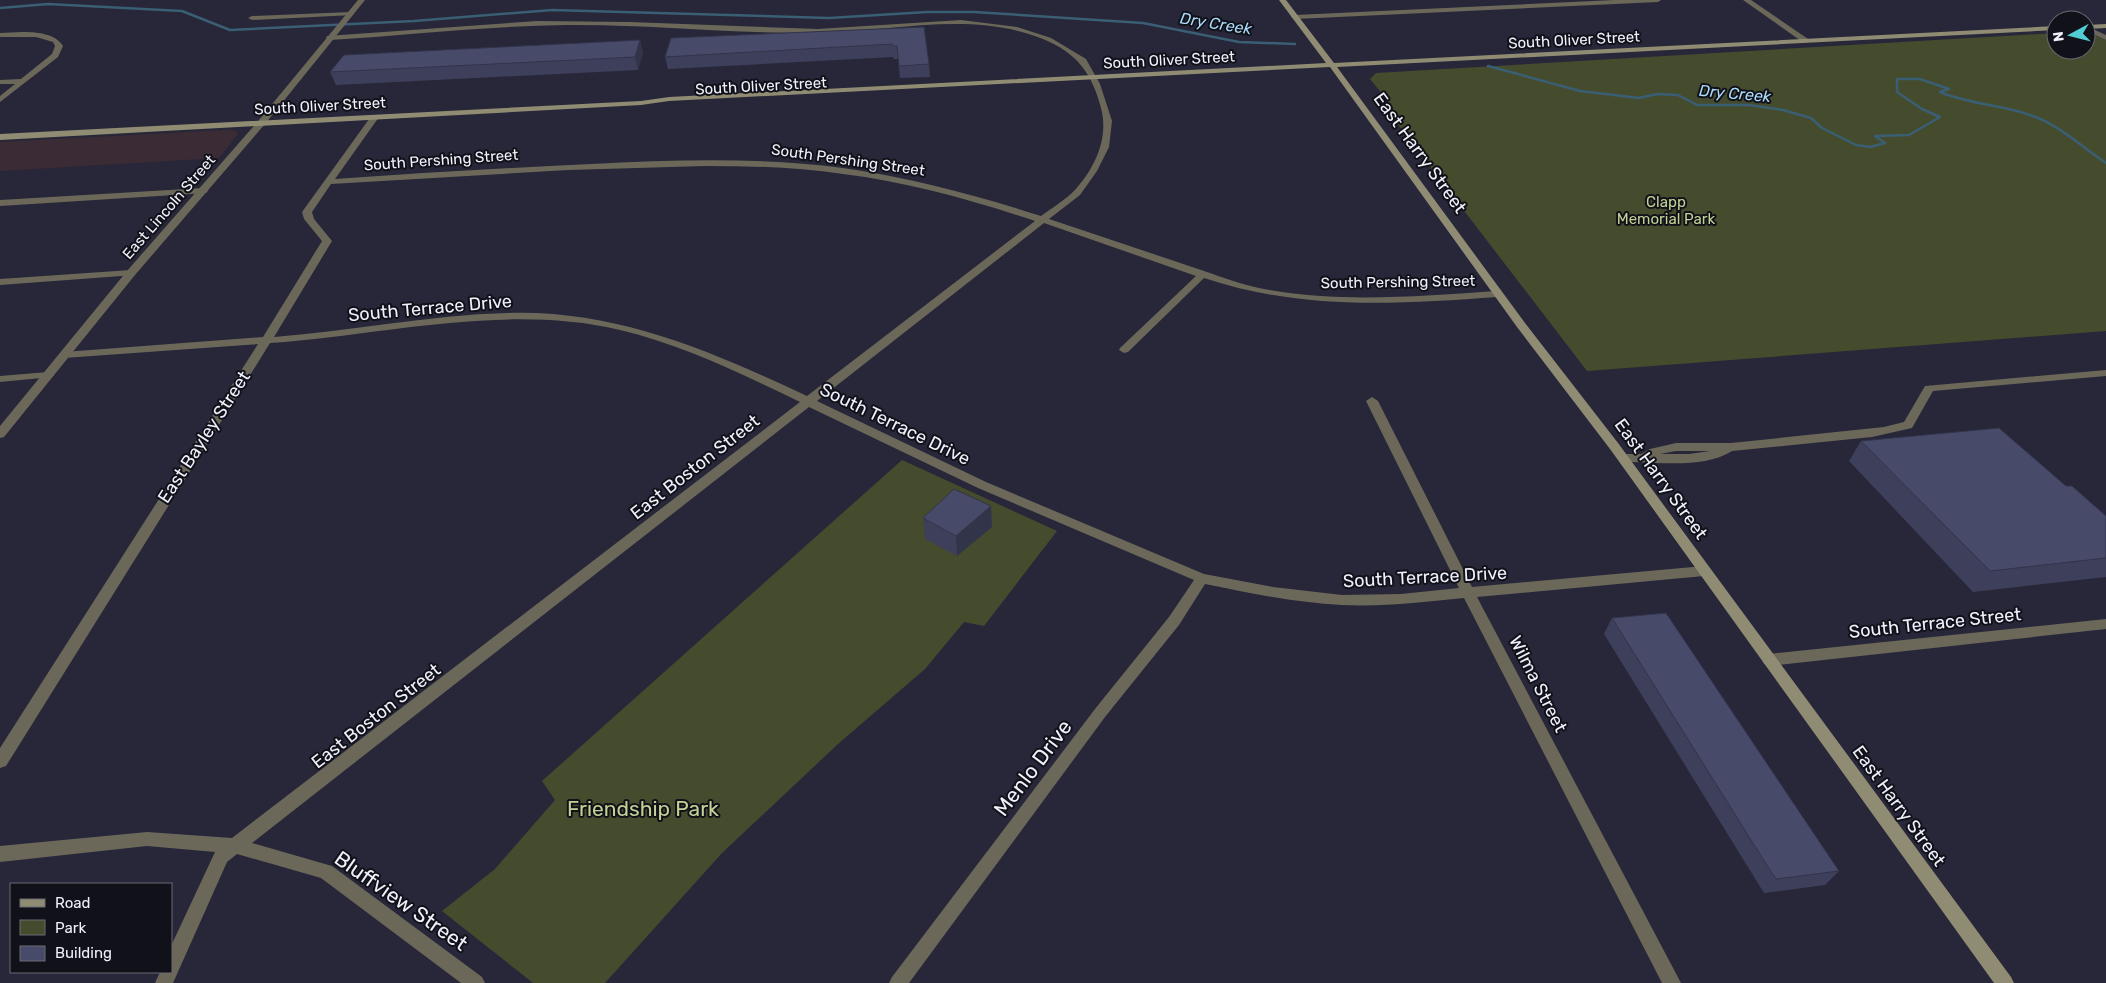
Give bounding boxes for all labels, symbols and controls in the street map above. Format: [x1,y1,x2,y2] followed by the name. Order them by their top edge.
[1179,8,1254,39] water label: Dry Creek
[2046,10,2096,60] north arrow
[1508,28,1640,52] street label: South Oliver Street
[2050,30,2068,43] text: N
[1103,48,1235,72] street label: South Oliver Street
[695,74,827,98] street label: South Oliver Street
[1698,81,1773,106] water label: Dry Creek
[1369,88,1471,218] street label: East Harry Street
[254,94,386,118] street label: South Oliver Street
[770,140,926,180] street label: South Pershing Street
[363,146,519,174] street label: South Pershing Street
[119,151,219,263] street label: East Lincoln Street
[1617,193,1715,228] park label: Clapp Memorial Park
[1320,272,1476,292] street label: South Pershing Street
[347,290,513,326] street label: South Terrace Drive
[153,367,255,507] street label: East Bayley Street
[816,378,974,470] street label: South Terrace Drive
[626,410,764,524] street label: East Boston Street
[1610,414,1712,544] street label: East Harry Street
[1342,562,1508,592] street label: South Terrace Drive
[1848,603,2022,643] street label: South Terrace Street
[1504,632,1572,736] street label: Wilma Street
[307,659,445,773] street label: East Boston Street
[988,715,1077,821] street label: Menlo Drive
[1848,741,1950,871] street label: East Harry Street
[567,796,719,821] park label: Friendship Park
[330,845,473,956] street label: Bluffview Street
[10,883,172,973] legend
[55,894,91,912] text: Road
[55,919,86,937] text: Park
[55,944,112,962] text: Building

